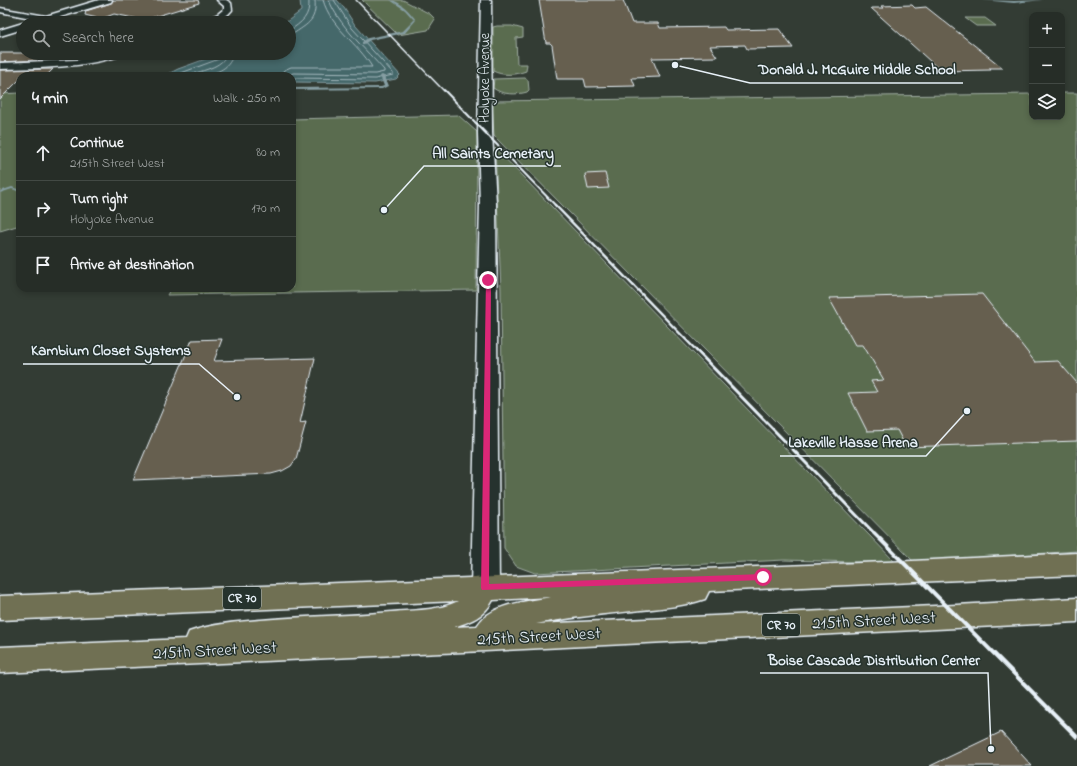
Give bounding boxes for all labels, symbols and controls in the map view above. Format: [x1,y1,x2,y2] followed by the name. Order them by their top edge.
[1029,12,1065,120] map controls
[1029,12,1065,48] button: +
[16,16,296,60] search box
[30,27,52,49] icon: search
[62,27,134,49] text: Search here
[475,32,497,123] street label: Holyoke Avenue
[1029,48,1065,84] button: −
[750,56,963,83] callout: Donald J. McGuire Middle School
[757,59,956,81] text: Donald J. McGuire Middle School
[1029,84,1065,120] button: layers
[32,86,68,111] text: 4 min
[213,89,280,108] text: Walk · 250 m
[70,132,124,154] text: Continue
[424,139,561,166] callout: All Saints Cemetary
[32,142,54,164] icon: ahead
[256,143,280,162] text: 80 m
[432,143,555,167] text: All Saints Cemetary
[70,154,165,173] text: 215th Street West
[70,188,128,210] text: Turn right
[32,198,54,220] icon: right
[252,199,280,218] text: 170 m
[70,210,154,229] text: Holyoke Avenue
[32,254,54,276] icon: arrive
[70,254,194,276] text: Arrive at destination
[479,271,497,289] route end
[23,337,199,364] callout: Kambium Closet Systems
[31,340,191,364] text: Kambium Closet Systems
[780,429,926,456] callout: Lakeville Hasse Arena
[788,432,918,454] text: Lakeville Hasse Arena
[754,568,772,586] route start
[223,587,261,609] road number: CR 70
[811,605,937,637] street label: 215th Street West
[762,614,800,636] road number: CR 70
[476,621,602,653] street label: 215th Street West
[152,635,278,667] street label: 215th Street West
[760,646,988,673] callout: Boise Cascade Distribution Center
[767,650,980,672] text: Boise Cascade Distribution Center

